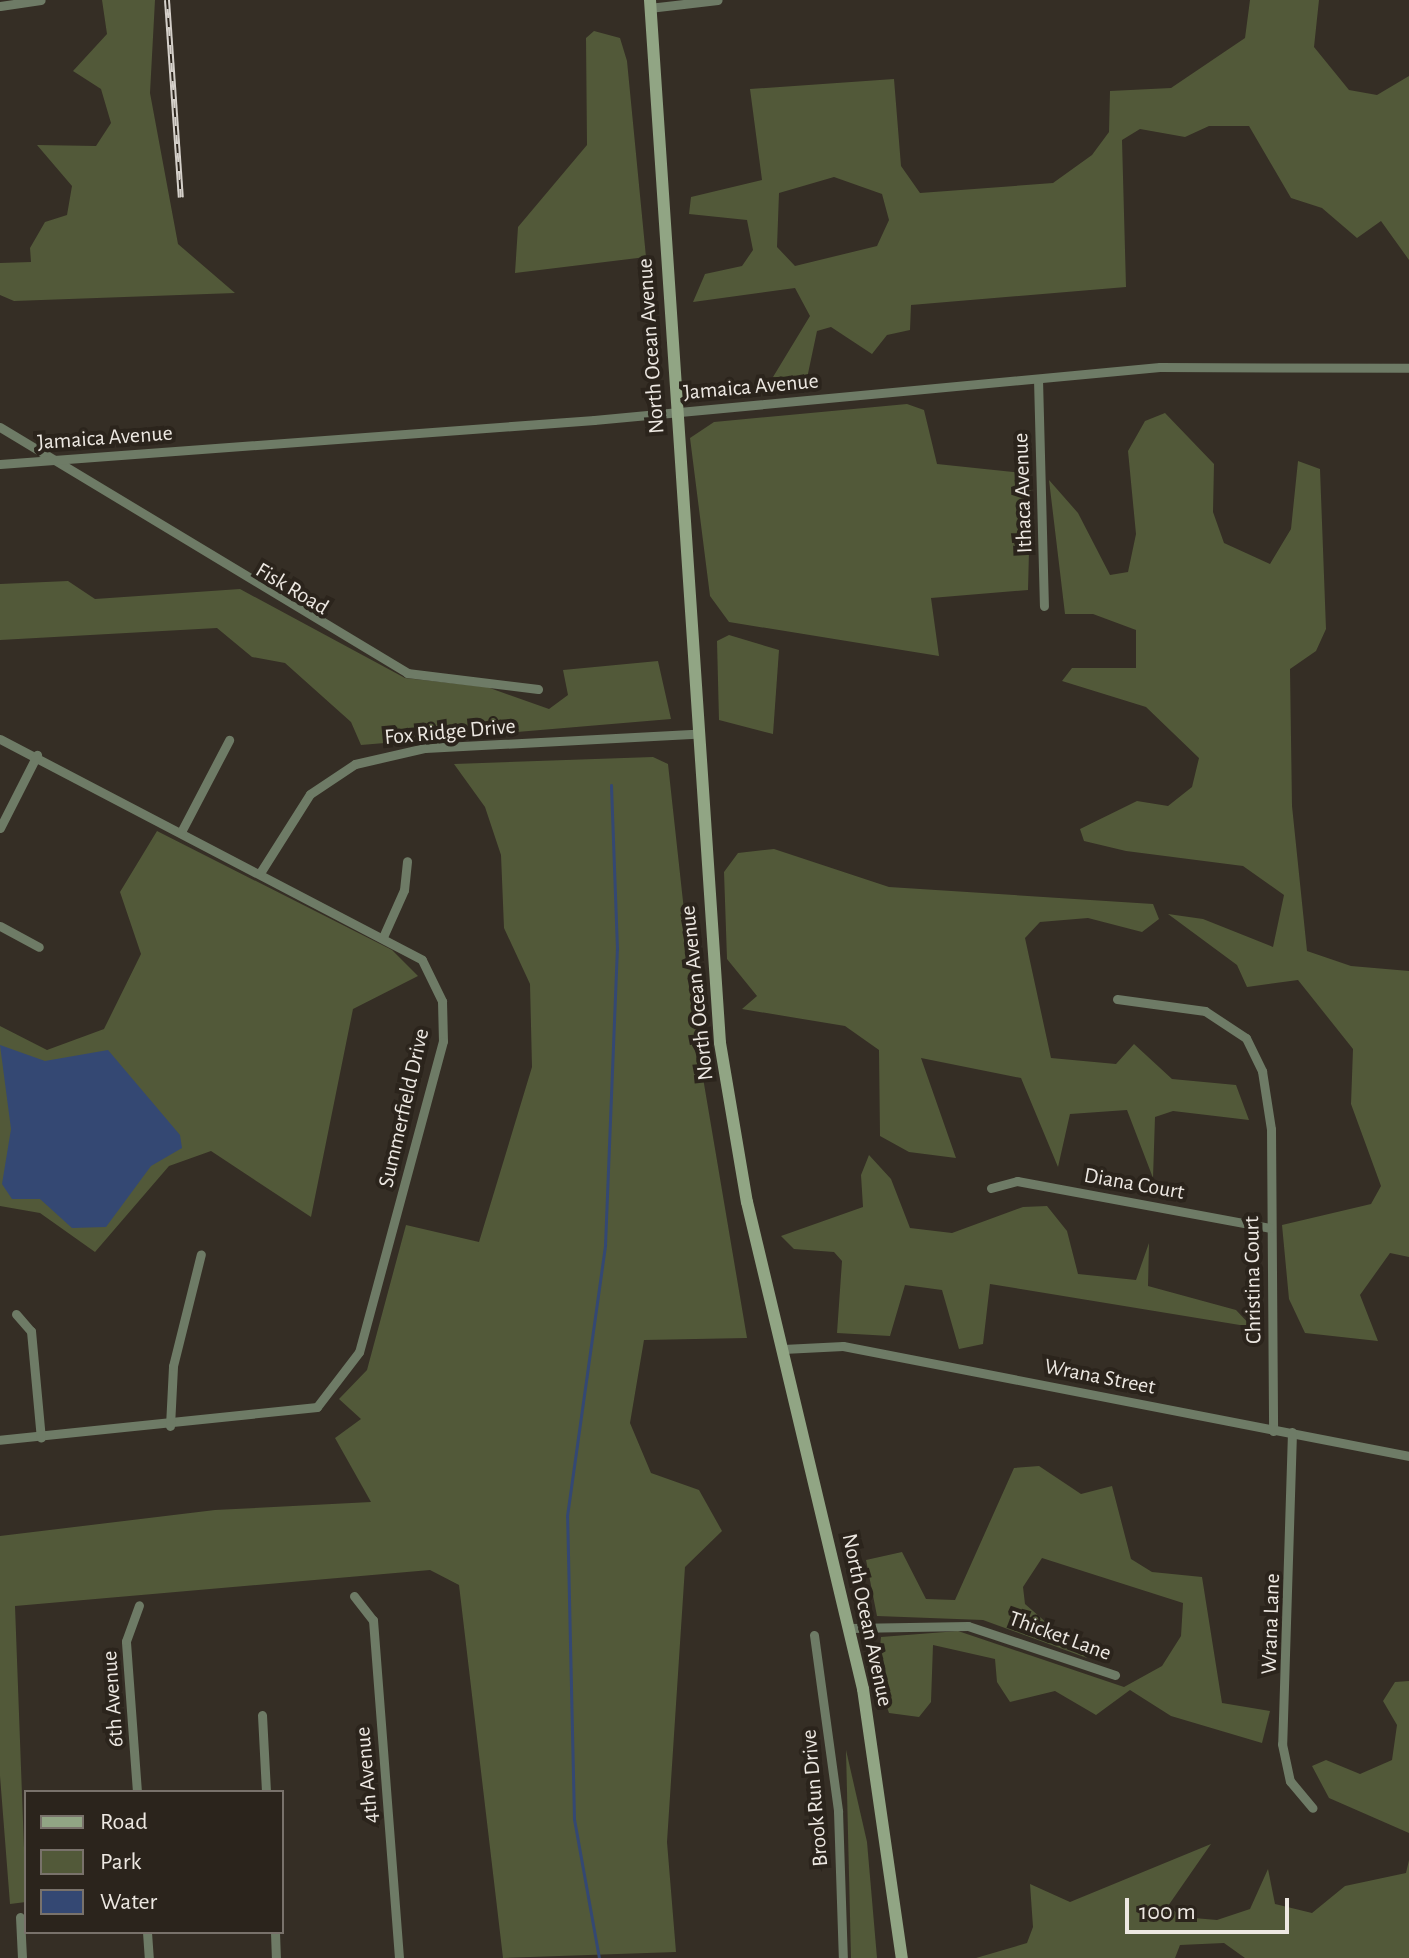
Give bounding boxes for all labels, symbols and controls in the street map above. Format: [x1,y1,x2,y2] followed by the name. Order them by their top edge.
[632,257,670,435] street label: North Ocean Avenue
[682,368,820,406] street label: Jamaica Avenue
[36,420,174,456] street label: Jamaica Avenue
[1008,432,1038,554] street label: Ithaca Avenue
[251,557,333,621] street label: Fisk Road
[383,713,517,751] street label: Fox Ridge Drive
[675,904,719,1082] street label: North Ocean Avenue
[373,1026,435,1190] street label: Summerfield Drive
[1082,1162,1186,1206] street label: Diana Court
[1239,1216,1267,1344] street label: Christina Court
[1042,1353,1158,1401] street label: Wrana Street
[836,1531,898,1709] street label: North Ocean Avenue
[1256,1573,1286,1675] street label: Wrana Lane
[1005,1605,1115,1667] street label: Thicket Lane
[96,1650,130,1748] street label: 6th Avenue
[350,1726,384,1824] street label: 4th Avenue
[796,1728,834,1868] street label: Brook Run Drive
[24,1790,284,1934] legend
[100,1810,148,1834] text: Road
[100,1850,141,1874] text: Park
[1129,1882,1293,1932] scale bar
[100,1890,157,1914] text: Water
[1139,1900,1196,1924] text: 100 m

